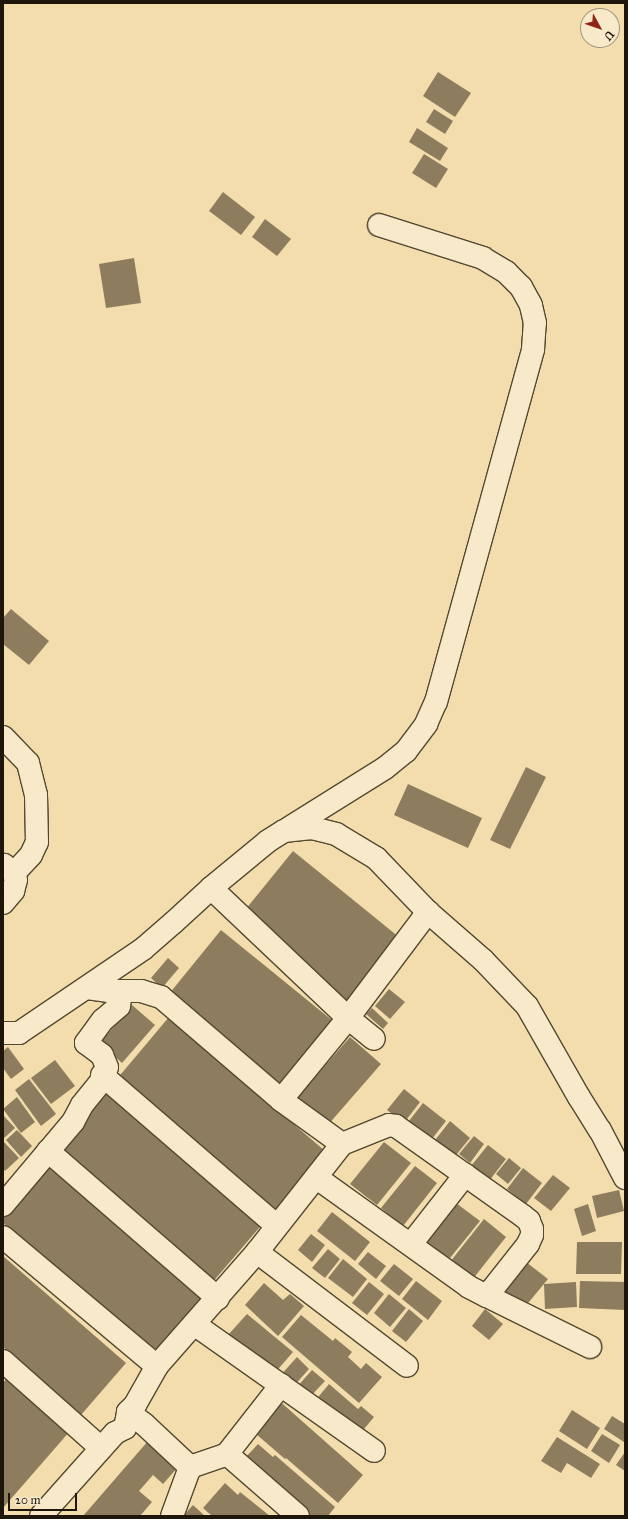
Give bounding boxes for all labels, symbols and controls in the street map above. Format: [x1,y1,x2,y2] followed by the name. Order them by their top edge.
[580,8,620,48] north arrow
[601,28,617,43] text: U
[10,1485,79,1511] scale bar
[15,1493,41,1507] text: 20 m

